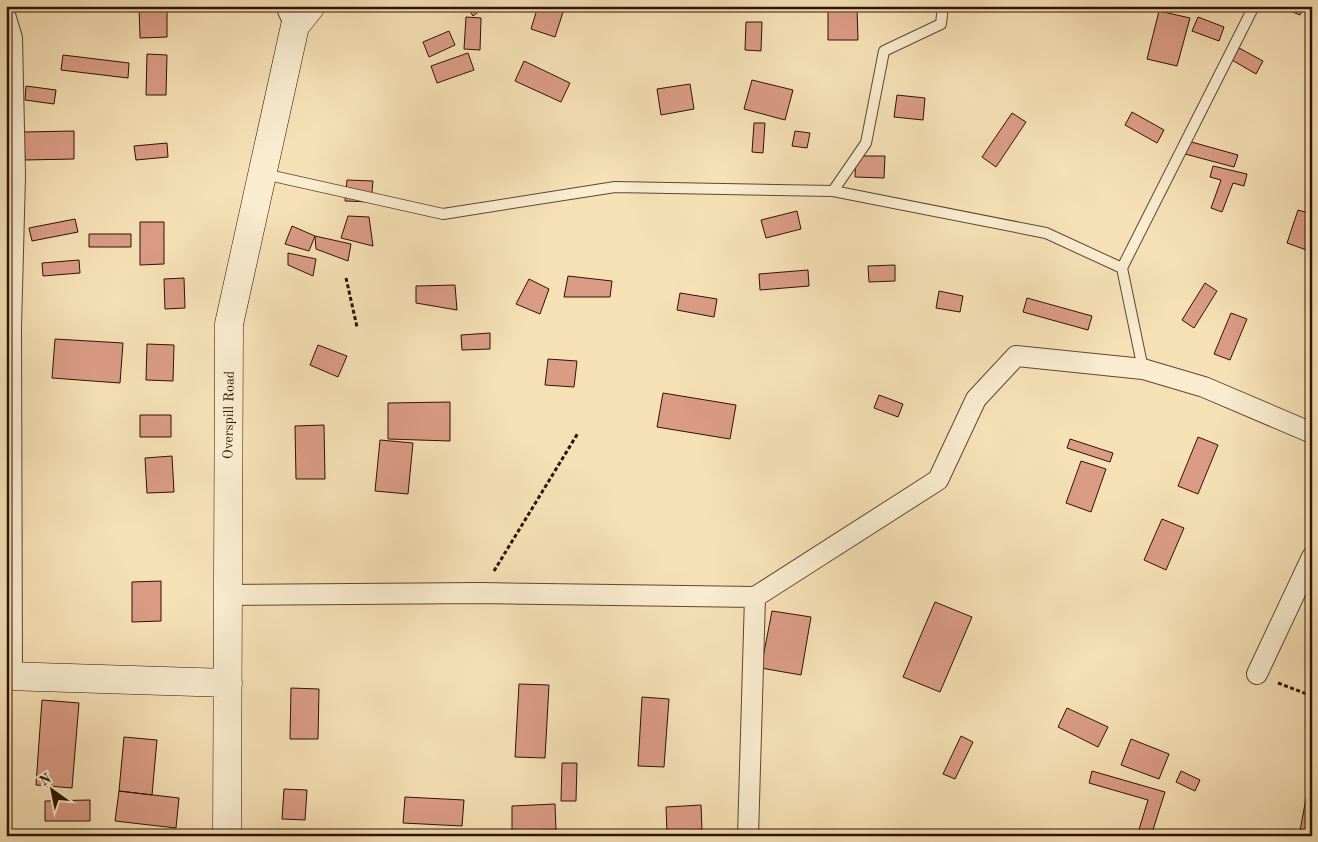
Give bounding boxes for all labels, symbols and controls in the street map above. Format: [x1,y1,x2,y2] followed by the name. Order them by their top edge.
[221,371,237,459] street label: Overspill Road
[28,764,78,814] north arrow
[37,771,54,789] text: N

